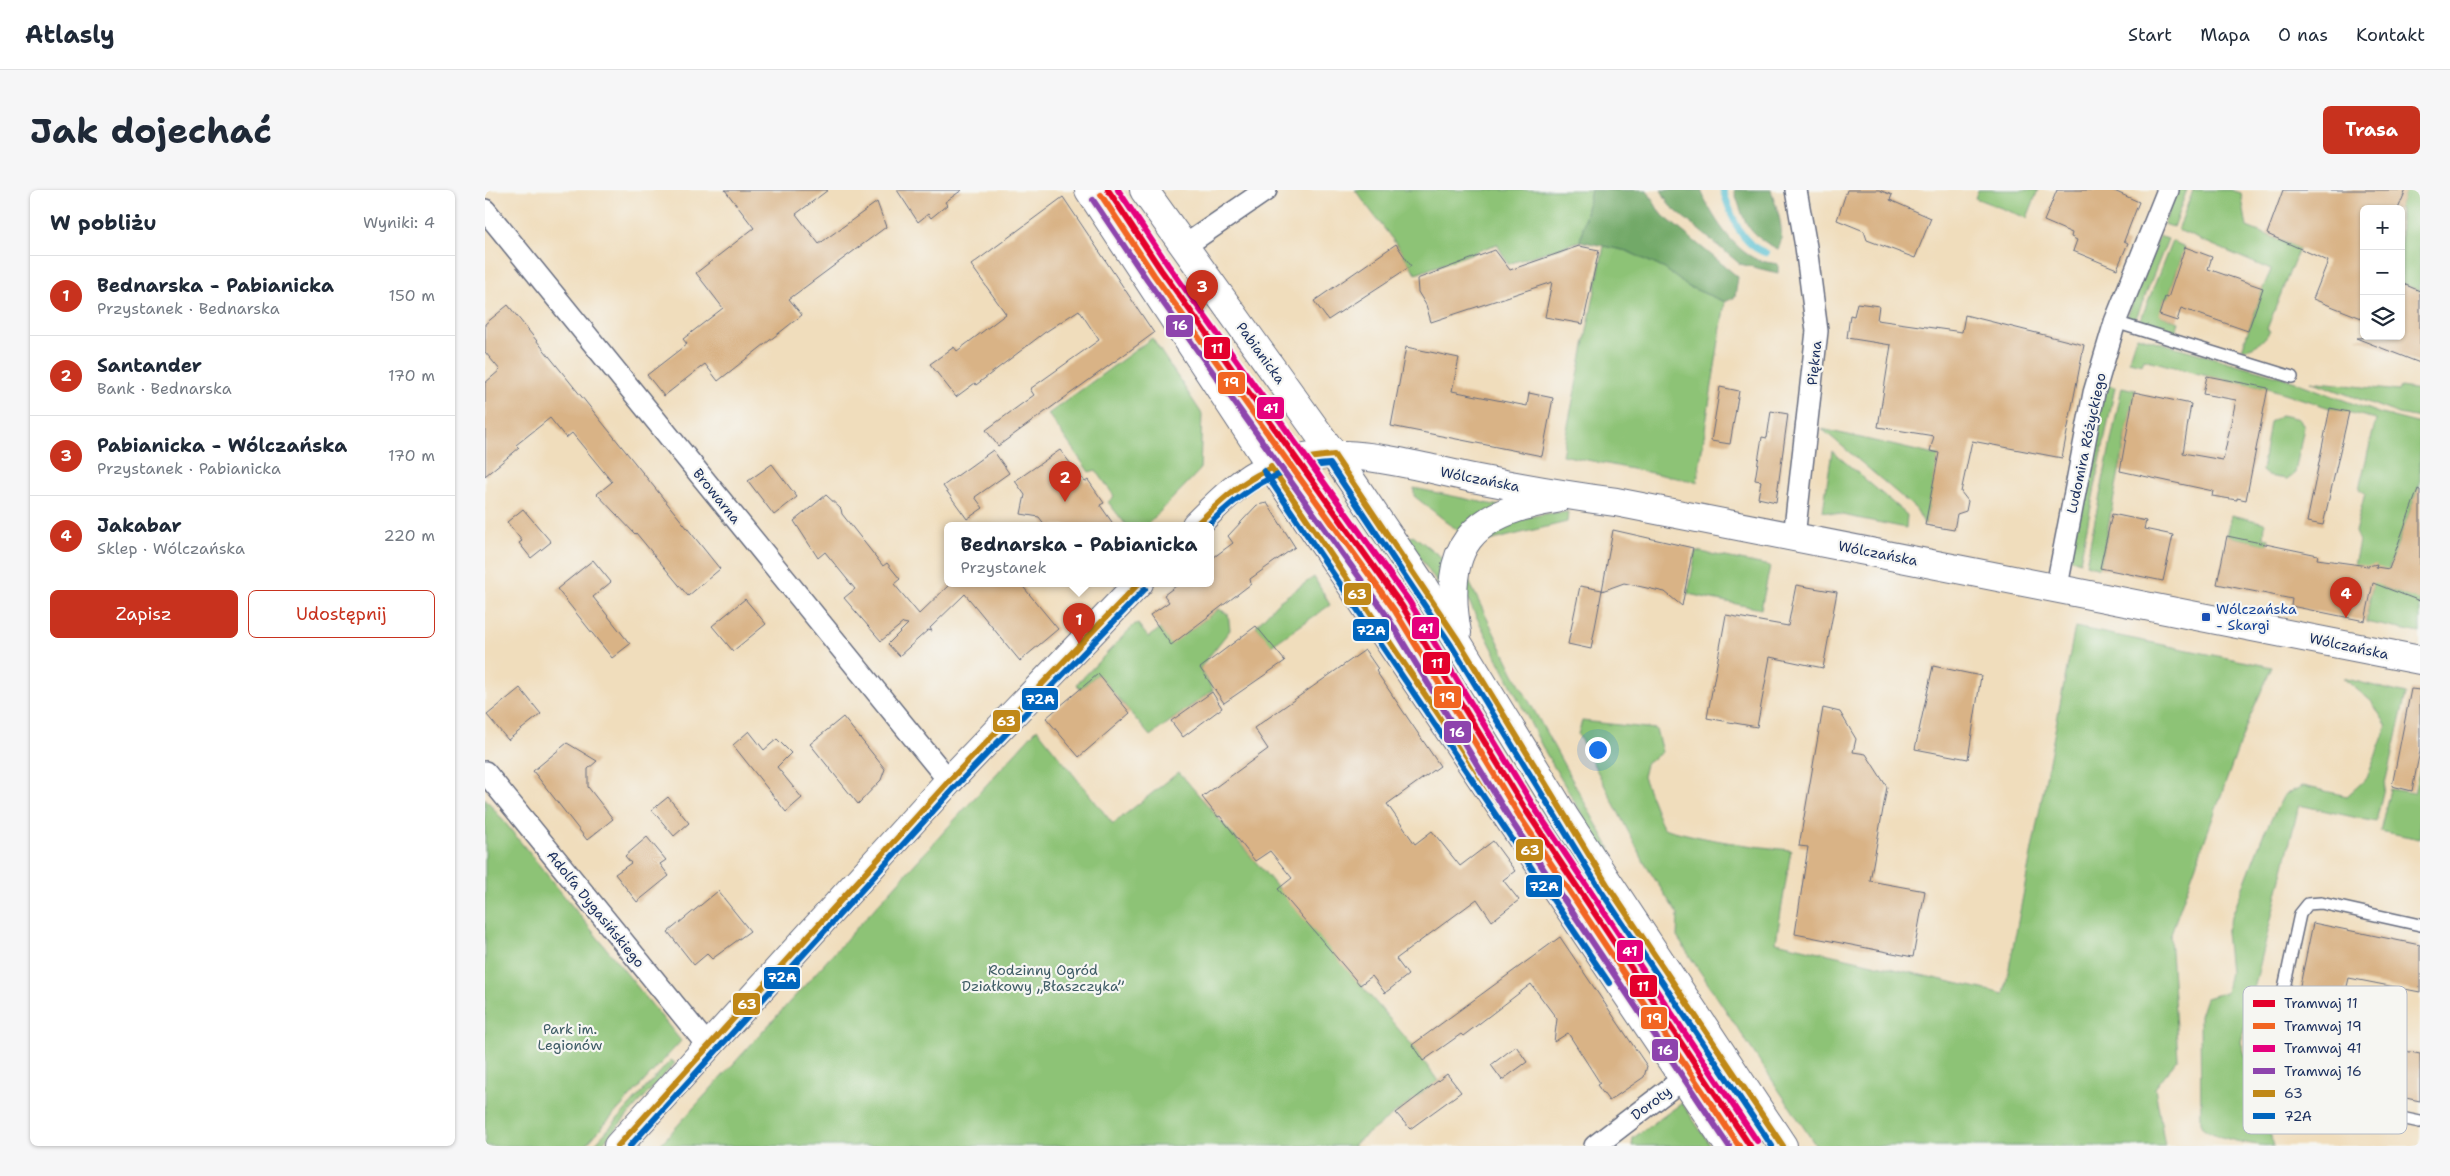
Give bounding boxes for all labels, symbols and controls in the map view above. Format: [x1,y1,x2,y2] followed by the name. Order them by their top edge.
[25,19,115,51] text: Atlasly
[2128,23,2172,47] text: Start
[2200,23,2250,47] text: Mapa
[2278,23,2328,47] text: O nas
[2356,23,2425,47] text: Kontakt
[2323,106,2420,154] button: Trasa
[30,107,272,154] text: Jak dojechać
[2360,205,2405,340] map controls
[2360,205,2405,250] button: +
[50,209,157,237] text: W pobliżu
[363,212,435,233] text: Wyniki: 4
[2360,250,2405,295] button: −
[1186,270,1218,311] pin: 3
[97,273,334,298] text: Bednarska - Pabianicka
[62,285,70,306] text: 1
[388,285,435,306] text: 150 m
[2360,295,2405,340] button: layers
[97,298,280,319] text: Przystanek · Bednarska
[1165,314,1194,338] line badge: 16
[1172,316,1188,334] text: 16
[1233,319,1290,388] street label: Pabianicka
[1203,336,1231,360] line badge: 11
[1211,339,1223,357] text: 11
[1803,340,1825,386] street label: Piękna
[97,353,202,378] text: Santander
[60,365,72,386] text: 2
[388,365,435,386] text: 170 m
[1217,371,1246,395] line badge: 19
[2062,371,2110,515] street label: Ludomira Różyckiego
[1223,373,1239,391] text: 19
[97,378,232,399] text: Bank · Bednarska
[1256,396,1285,420] line badge: 41
[1263,399,1279,417] text: 41
[97,433,347,458] text: Pabianicka - Wólczańska
[60,445,72,466] text: 3
[388,445,435,466] text: 170 m
[97,458,281,479] text: Przystanek · Pabianicka
[1049,461,1081,502] pin: 2
[1439,462,1522,496] street label: Wólczańska
[689,465,745,528] street label: Browarna
[97,513,182,538] text: Jakabar
[944,522,1214,587] popup
[60,525,72,546] text: 4
[383,525,435,546] text: 220 m
[960,532,1198,557] text: Bednarska - Pabianicka
[1837,536,1920,570] street label: Wólczańska
[97,538,245,559] text: Sklep · Wólczańska
[960,557,1047,578] text: Przystanek
[2330,577,2362,618] pin: 4
[1343,582,1372,606] line badge: 63
[1347,585,1367,603] text: 63
[50,590,238,638] button: Zapisz
[248,590,435,638] button: Udostępnij
[2216,600,2297,634] place label: Wólczańska - Skargi
[1063,603,1095,644] pin: 1
[2200,611,2212,623] marker: Wólczańska - Skargi
[1411,616,1440,640] line badge: 41
[1352,618,1390,642] line badge: 72A
[1418,619,1434,637] text: 41
[1356,621,1386,639] text: 72A
[2308,629,2391,663] street label: Wólczańska
[1422,651,1451,675] line badge: 11
[1431,654,1443,672] text: 11
[1433,685,1462,709] line badge: 19
[1021,687,1059,711] line badge: 72A
[1439,688,1455,706] text: 19
[1025,690,1055,708] text: 72A
[992,709,1021,733] line badge: 63
[996,712,1016,730] text: 63
[1443,720,1472,744] line badge: 16
[1449,723,1465,741] text: 16
[1585,737,1611,763] your location
[1515,838,1544,862] line badge: 63
[1520,841,1540,859] text: 63
[543,847,649,971] street label: Adolfa Dygasińskiego
[1525,874,1563,898] line badge: 72A
[1529,877,1559,895] text: 72A
[1616,939,1644,963] line badge: 41
[1622,942,1638,960] text: 41
[962,961,1124,995] park label: Rodzinny Ogród Działkowy „Błaszczyka”
[763,966,801,990] line badge: 72A
[767,968,797,986] text: 72A
[1629,974,1658,998] line badge: 11
[1637,977,1649,995] text: 11
[2243,986,2407,1134] legend
[732,992,761,1016] line badge: 63
[2284,994,2358,1012] text: Tramwaj 11
[737,995,757,1013] text: 63
[1640,1006,1668,1030] line badge: 19
[1646,1009,1662,1027] text: 19
[2284,1017,2362,1035] text: Tramwaj 19
[538,1020,602,1054] park label: Park im. Legionów
[1651,1038,1679,1062] line badge: 16
[2284,1039,2362,1057] text: Tramwaj 41
[1657,1041,1673,1059] text: 16
[2284,1062,2362,1080] text: Tramwaj 16
[1627,1082,1675,1124] street label: Doroty
[2284,1084,2303,1102] text: 63
[2284,1107,2312,1125] text: 72A

